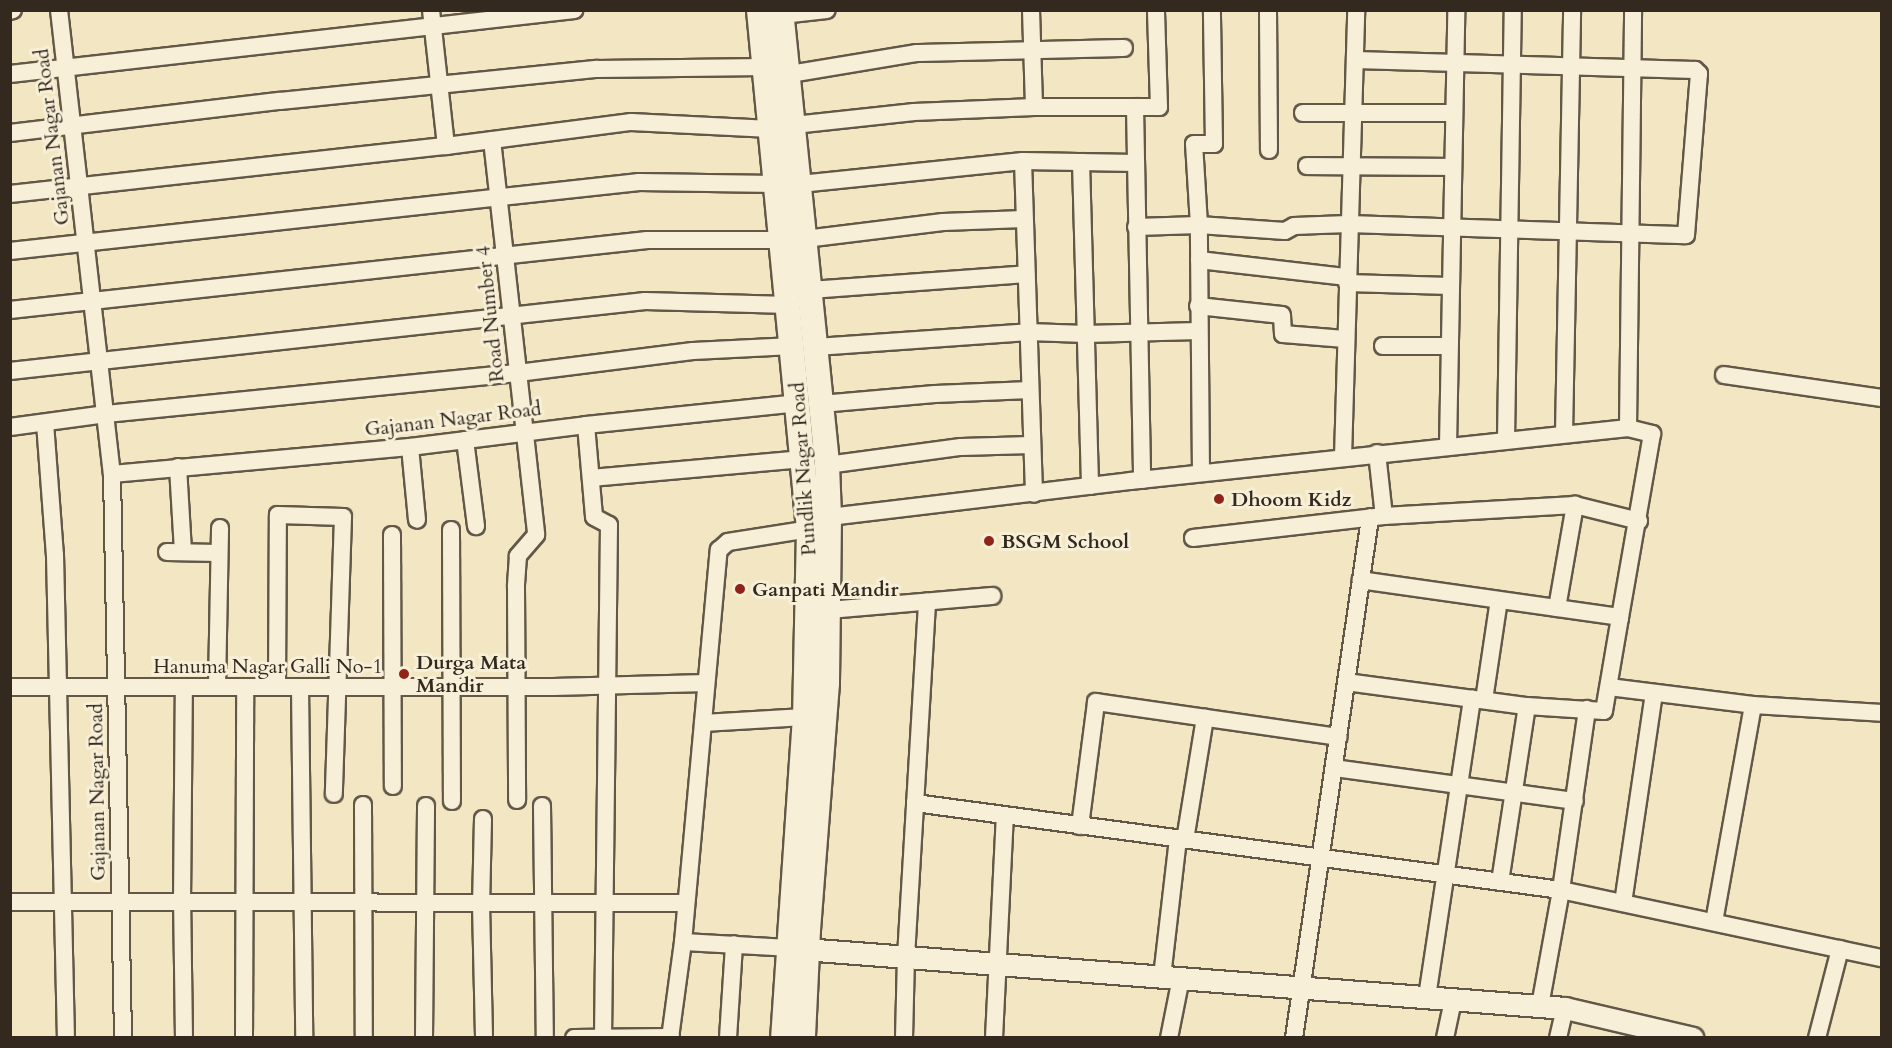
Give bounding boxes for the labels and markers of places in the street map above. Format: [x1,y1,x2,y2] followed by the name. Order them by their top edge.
[1231,487,1351,511] place label: Dhoom Kidz
[1212,492,1226,506] marker: Dhoom Kidz
[1001,529,1129,553] place label: BSGM School
[982,534,996,548] marker: BSGM School
[752,577,898,601] place label: Ganpati Mandir
[733,582,747,596] marker: Ganpati Mandir
[416,650,526,697] place label: Durga Mata Mandir
[397,667,411,681] marker: Durga Mata Mandir

